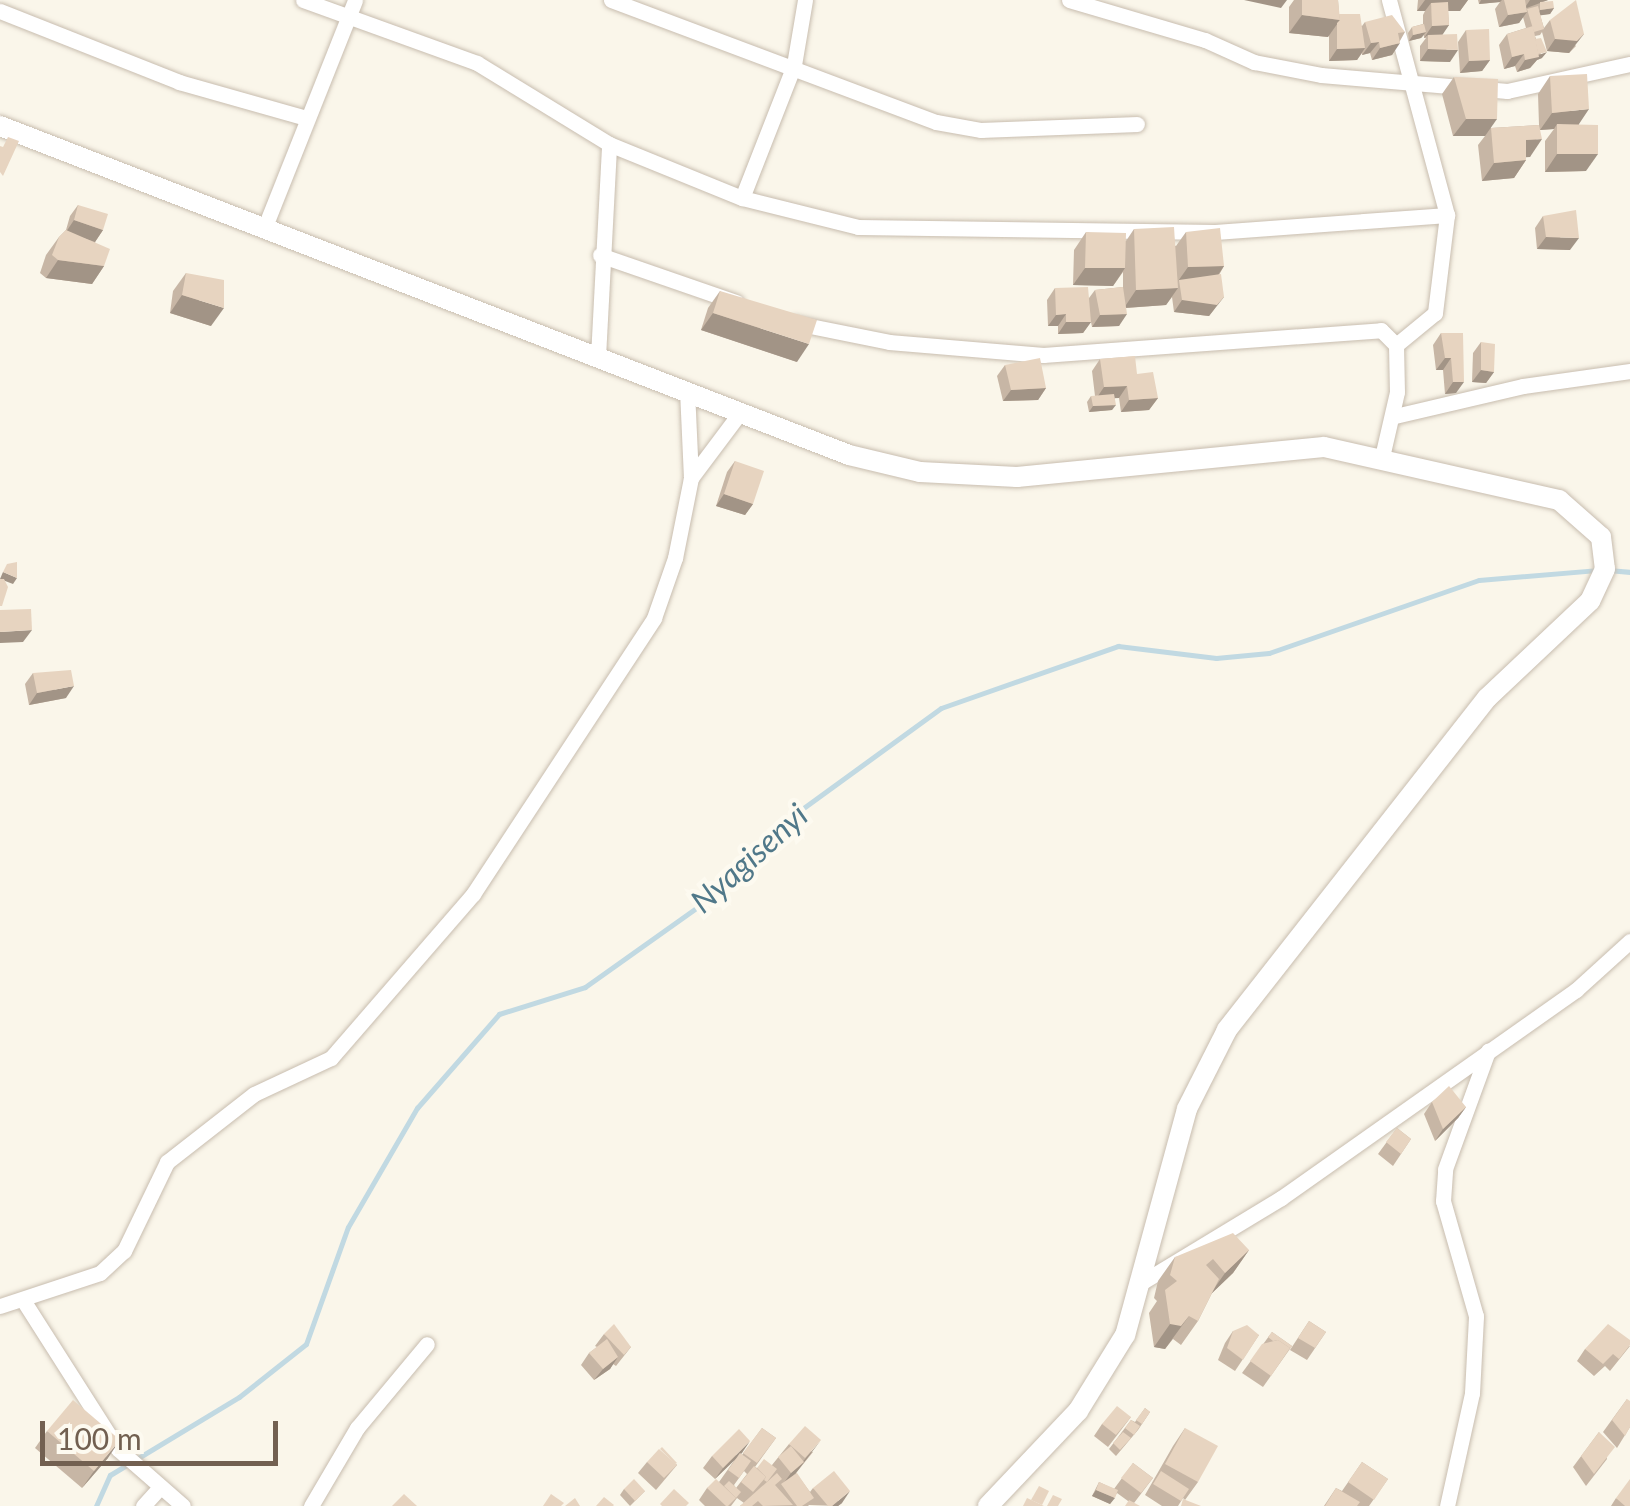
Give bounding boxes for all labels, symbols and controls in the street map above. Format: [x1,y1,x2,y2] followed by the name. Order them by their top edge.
[683,796,815,920] water label: Nyagisenyi
[45,1401,282,1463] scale bar
[57,1420,142,1456] text: 100 m

